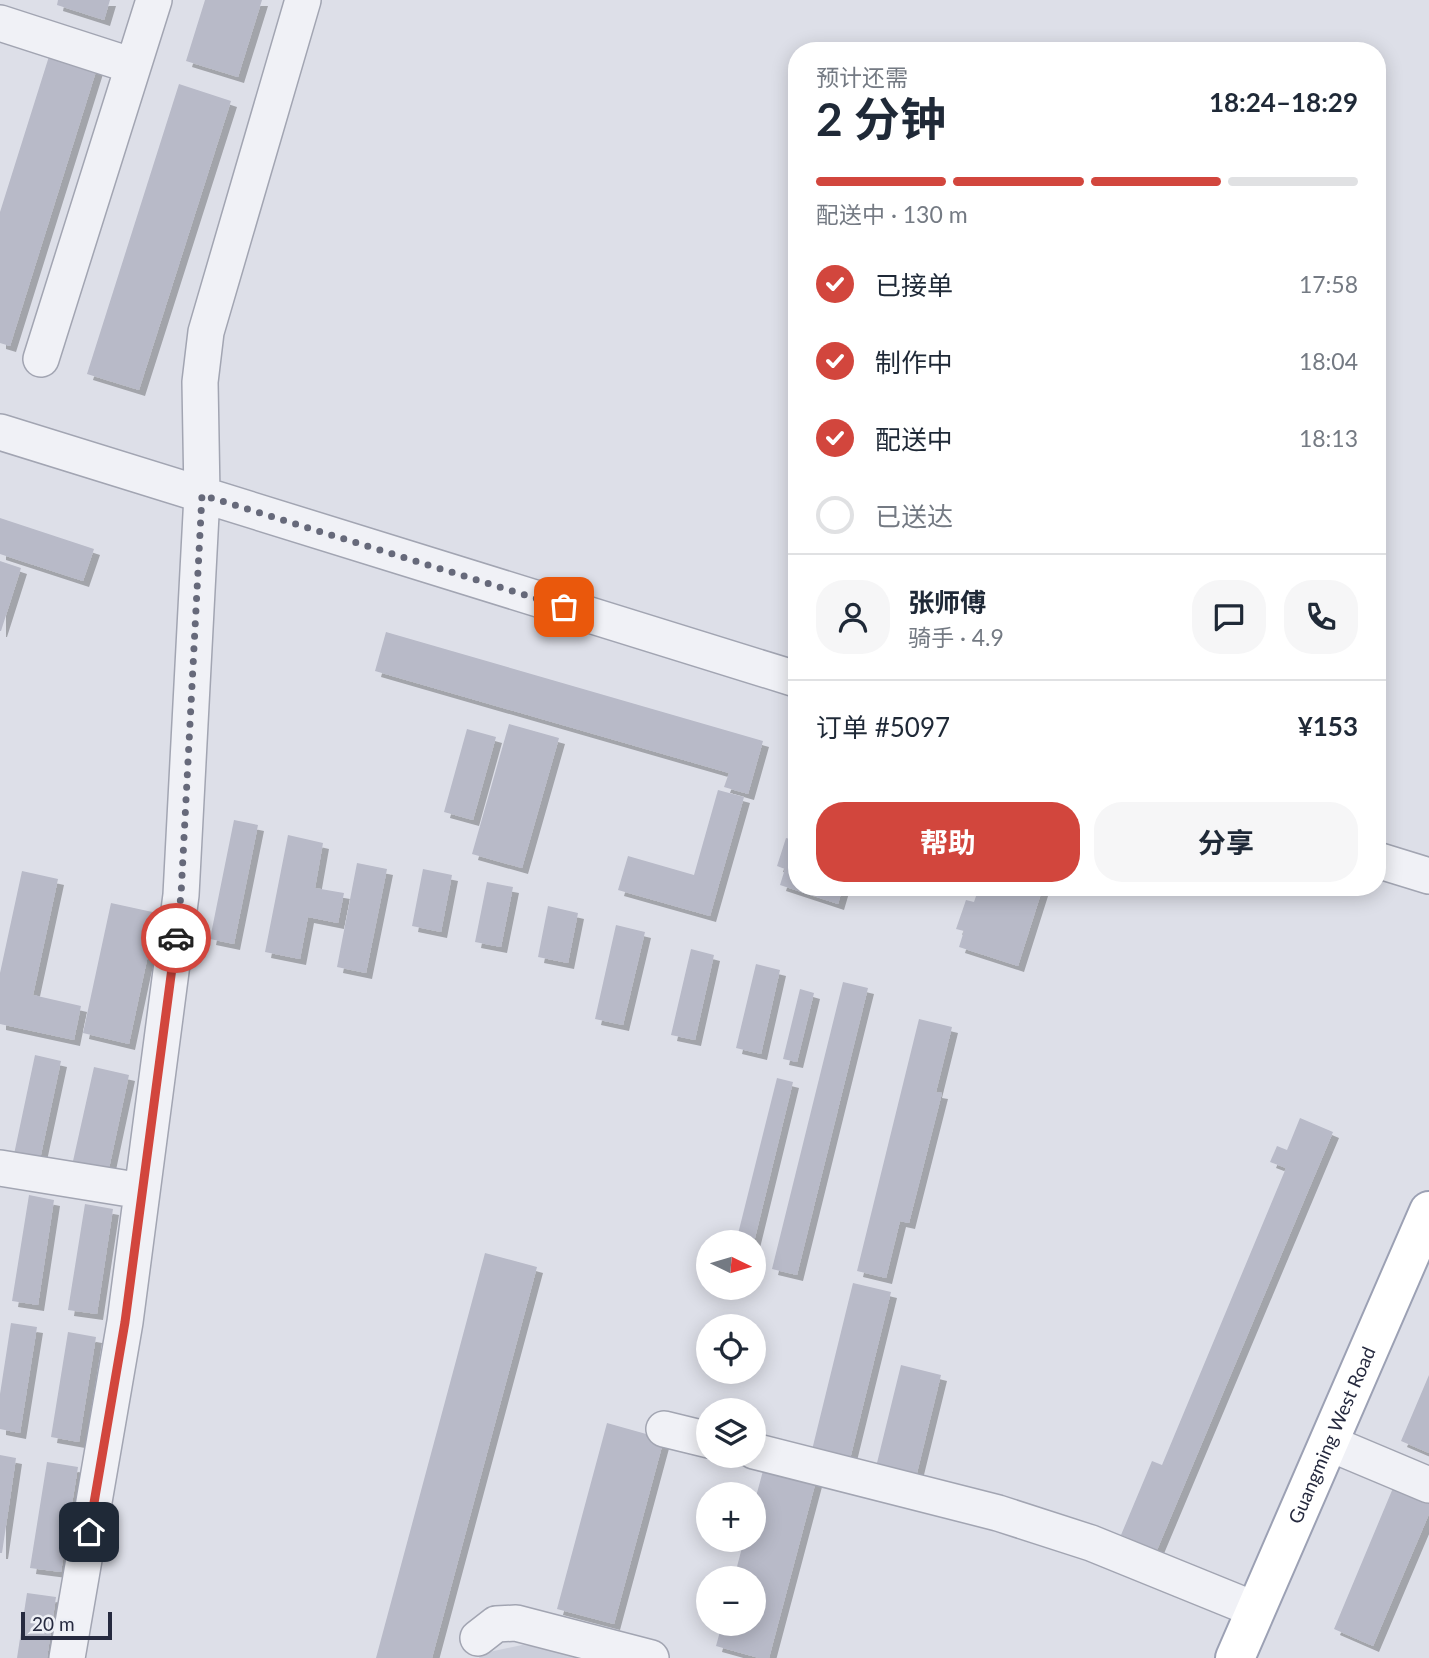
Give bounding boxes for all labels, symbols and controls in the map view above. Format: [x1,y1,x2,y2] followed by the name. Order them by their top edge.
[816,63,908,91] text: 预计还需
[1209,86,1358,118] text: 18:24–18:29
[816,91,946,146] text: 2 分钟
[816,200,968,228] text: 配送中 · 130 m
[816,265,854,303] icon: check
[875,269,953,301] text: 已接单
[1299,270,1358,298] text: 17:58
[816,342,854,380] icon: check
[875,346,953,378] text: 制作中
[1299,347,1358,375] text: 18:04
[816,419,854,457] icon: check
[875,423,953,455] text: 配送中
[1299,424,1358,452] text: 18:13
[875,500,953,532] text: 已送达
[534,577,594,637] pin
[816,580,890,654] button: person
[1192,580,1266,654] button: chat
[1284,580,1358,654] button: phone
[908,586,986,618] text: 张师傅
[545,588,583,626] icon: bag
[908,623,1004,651] text: 骑手 · 4.9
[1298,710,1358,742] text: ¥153
[816,711,950,743] text: 订单 #5097
[816,802,1080,882] button: 帮助
[1094,802,1358,882] button: 分享
[141,903,211,973] courier
[157,919,195,957] icon: car
[696,1230,766,1300] north arrow
[696,1230,766,1636] map controls
[696,1314,766,1384] button: locate
[1283,1343,1380,1527] street label: Guangming West Road
[696,1398,766,1468] button: layers
[696,1482,766,1552] button: +
[59,1502,119,1562] pin
[70,1513,108,1551] icon: home
[696,1566,766,1636] button: −
[21,1609,112,1641] scale bar
[32,1612,75,1635] text: 20 m

